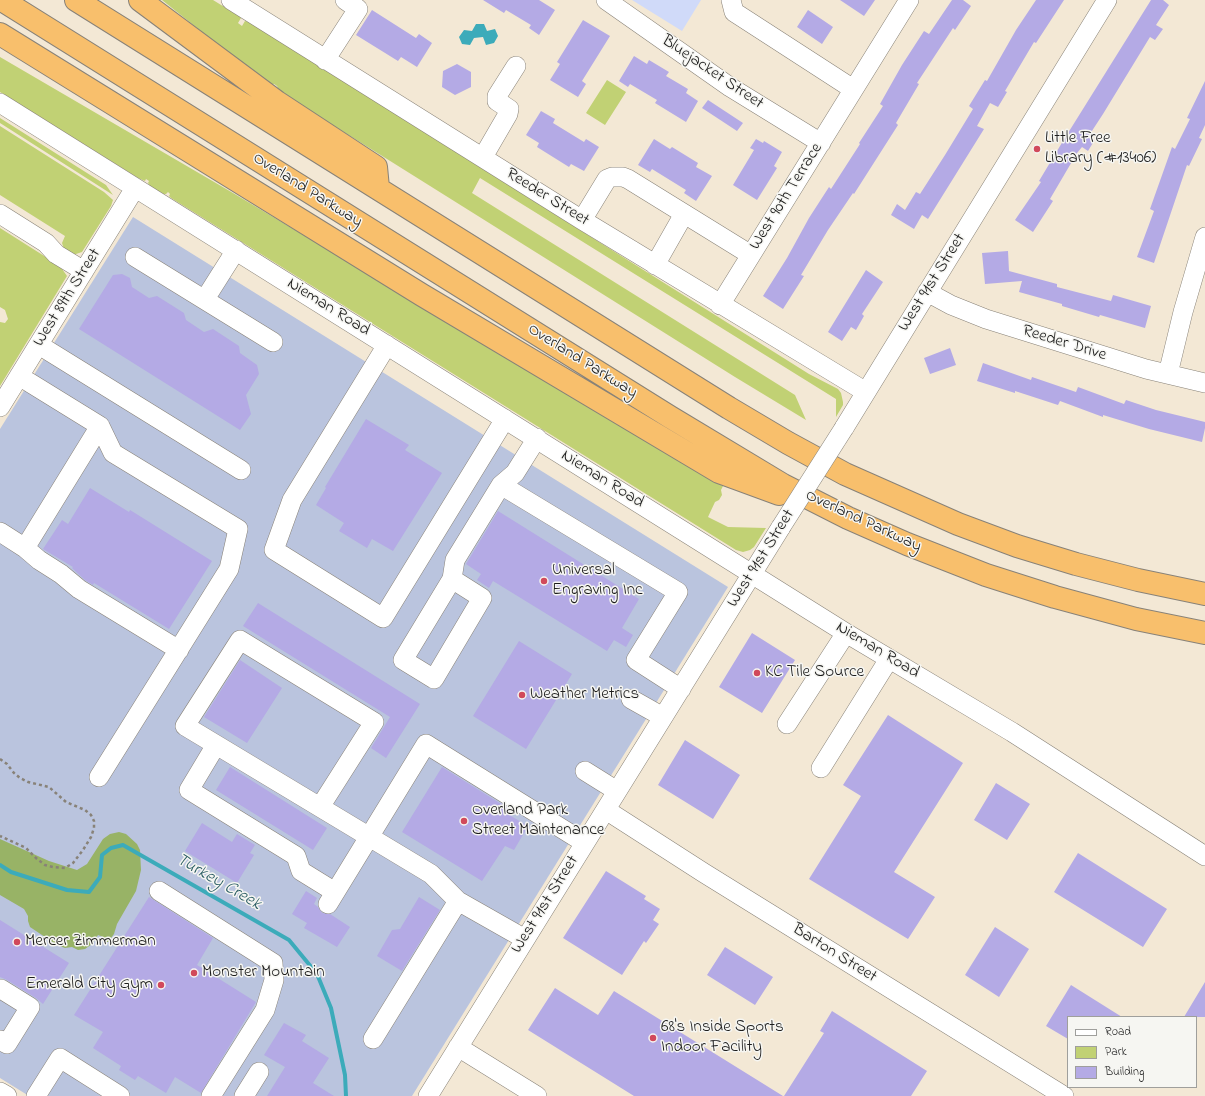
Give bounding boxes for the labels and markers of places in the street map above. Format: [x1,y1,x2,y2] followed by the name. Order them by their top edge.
[1045,129,1156,169] place label: Little Free Library (#13406)
[1032,144,1042,154] marker: Little Free Library (#13406)
[552,561,643,601] place label: Universal Engraving Inc
[539,576,549,586] marker: Universal Engraving Inc
[765,663,864,683] place label: KC Tile Source
[752,668,762,678] marker: KC Tile Source
[530,685,639,705] place label: Weather Metrics
[517,690,527,700] marker: Weather Metrics
[472,801,604,841] place label: Overland Park Street Maintenance
[459,816,469,826] marker: Overland Park Street Maintenance
[25,932,156,952] place label: Mercer Zimmerman
[12,937,22,947] marker: Mercer Zimmerman
[202,963,325,983] place label: Monster Mountain
[189,968,199,978] marker: Monster Mountain
[26,975,153,995] place label: Emerald City Gym
[156,980,166,990] marker: Emerald City Gym
[661,1018,784,1058] place label: 68's Inside Sports Indoor Facility
[648,1033,658,1043] marker: 68's Inside Sports Indoor Facility

